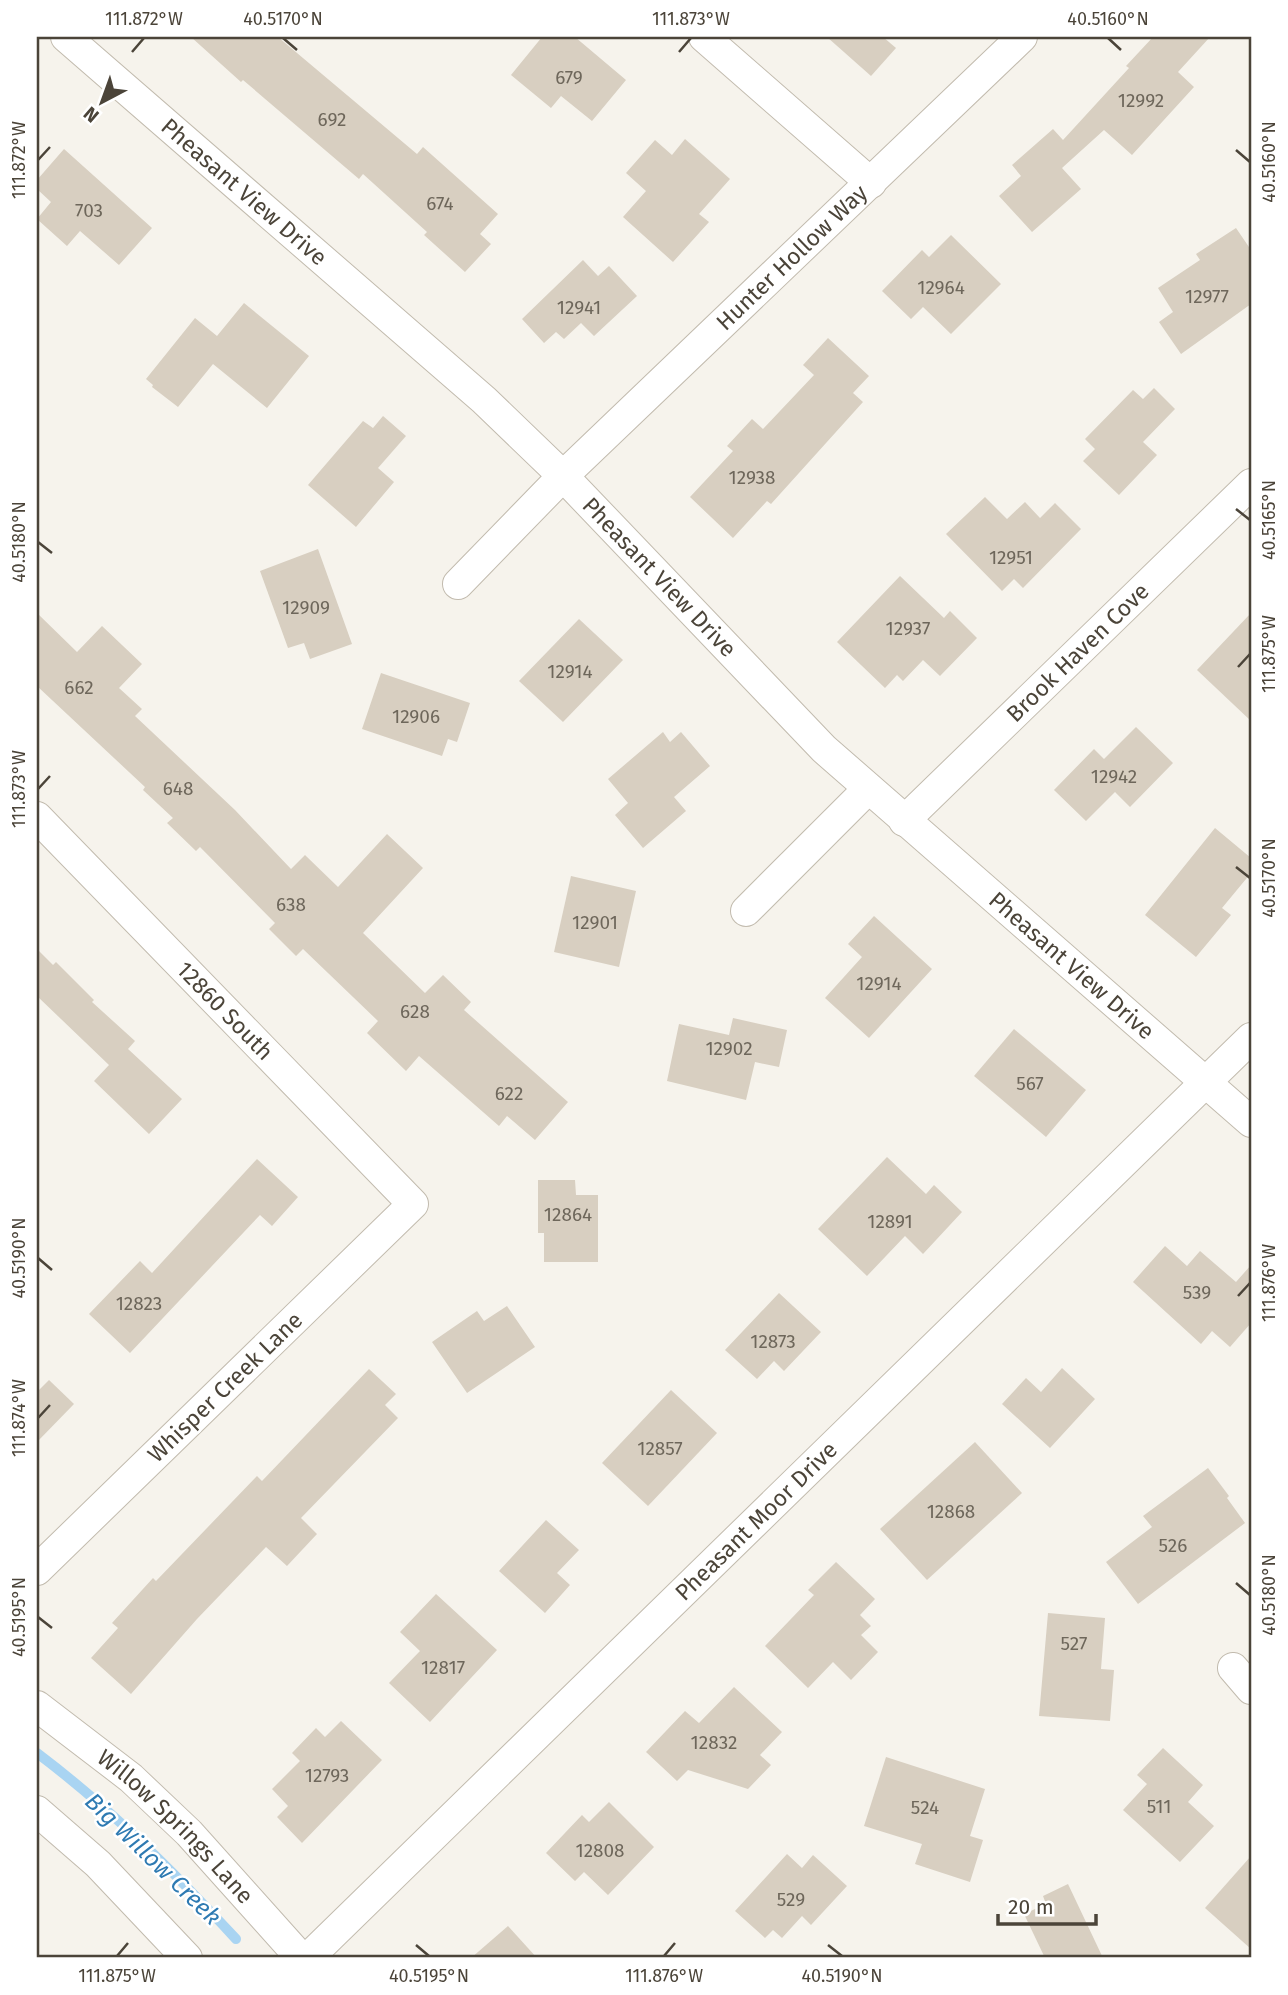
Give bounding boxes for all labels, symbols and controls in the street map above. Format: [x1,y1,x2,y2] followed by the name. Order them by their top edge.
[105,8,183,30] text: 111.872°W
[243,8,323,30] text: 40.5170°N
[652,8,730,30] text: 111.873°W
[1067,8,1149,30] text: 40.5160°N
[66,66,136,136] north arrow
[555,66,583,89] house number: 679
[1118,89,1164,112] house number: 12992
[79,102,103,127] text: N
[318,108,346,131] house number: 692
[156,112,333,271] street label: Pheasant View Drive
[8,121,30,199] text: 111.872°W
[1258,121,1280,203] text: 40.5160°N
[710,178,873,336] street label: Hunter Hollow Way
[426,192,454,215] house number: 674
[75,199,103,222] house number: 703
[917,276,965,299] house number: 12964
[1185,285,1229,308] house number: 12977
[557,296,601,319] house number: 12941
[729,466,776,489] house number: 12938
[1258,480,1280,560] text: 40.5165°N
[577,491,742,663] street label: Pheasant View Drive
[8,501,30,583] text: 40.5180°N
[989,546,1033,569] house number: 12951
[1001,577,1155,728] street label: Brook Haven Cove
[282,596,330,619] house number: 12909
[1258,615,1280,693] text: 111.875°W
[886,617,930,640] house number: 12937
[547,660,593,683] house number: 12914
[64,676,94,699] house number: 662
[392,705,440,728] house number: 12906
[8,750,30,828] text: 111.873°W
[1091,765,1137,788] house number: 12942
[163,777,193,800] house number: 648
[1258,838,1280,918] text: 40.5170°N
[983,886,1160,1045] street label: Pheasant View Drive
[276,893,306,916] house number: 638
[572,911,618,934] house number: 12901
[171,956,279,1066] street label: 12860 South
[856,972,902,995] house number: 12914
[400,1000,430,1023] house number: 628
[705,1037,753,1060] house number: 12902
[1016,1072,1044,1095] house number: 567
[495,1082,523,1105] house number: 622
[544,1203,592,1226] house number: 12864
[867,1210,913,1233] house number: 12891
[8,1217,30,1299] text: 40.5190°N
[1258,1244,1280,1322] text: 111.876°W
[1183,1281,1211,1304] house number: 539
[116,1292,162,1315] house number: 12823
[142,1306,308,1468] street label: Whisper Creek Lane
[750,1330,796,1353] house number: 12873
[8,1379,30,1457] text: 111.874°W
[669,1436,843,1606] street label: Pheasant Moor Drive
[637,1437,683,1460] house number: 12857
[927,1500,975,1523] house number: 12868
[1159,1534,1187,1557] house number: 526
[1258,1554,1280,1636] text: 40.5180°N
[8,1577,30,1657] text: 40.5195°N
[1061,1632,1087,1655] house number: 527
[421,1656,465,1679] house number: 12817
[691,1731,737,1754] house number: 12832
[92,1743,259,1909] street label: Willow Springs Lane
[305,1764,349,1787] house number: 12793
[79,1787,227,1931] water label: Big Willow Creek
[1147,1795,1171,1818] house number: 511
[911,1796,939,1819] house number: 524
[575,1839,625,1862] house number: 12808
[998,1883,1096,1927] scale bar
[777,1888,805,1911] house number: 529
[1008,1894,1054,1920] text: 20 m
[78,1965,156,1987] text: 111.875°W
[389,1965,469,1987] text: 40.5195°N
[625,1965,703,1987] text: 111.876°W
[801,1965,883,1987] text: 40.5190°N

